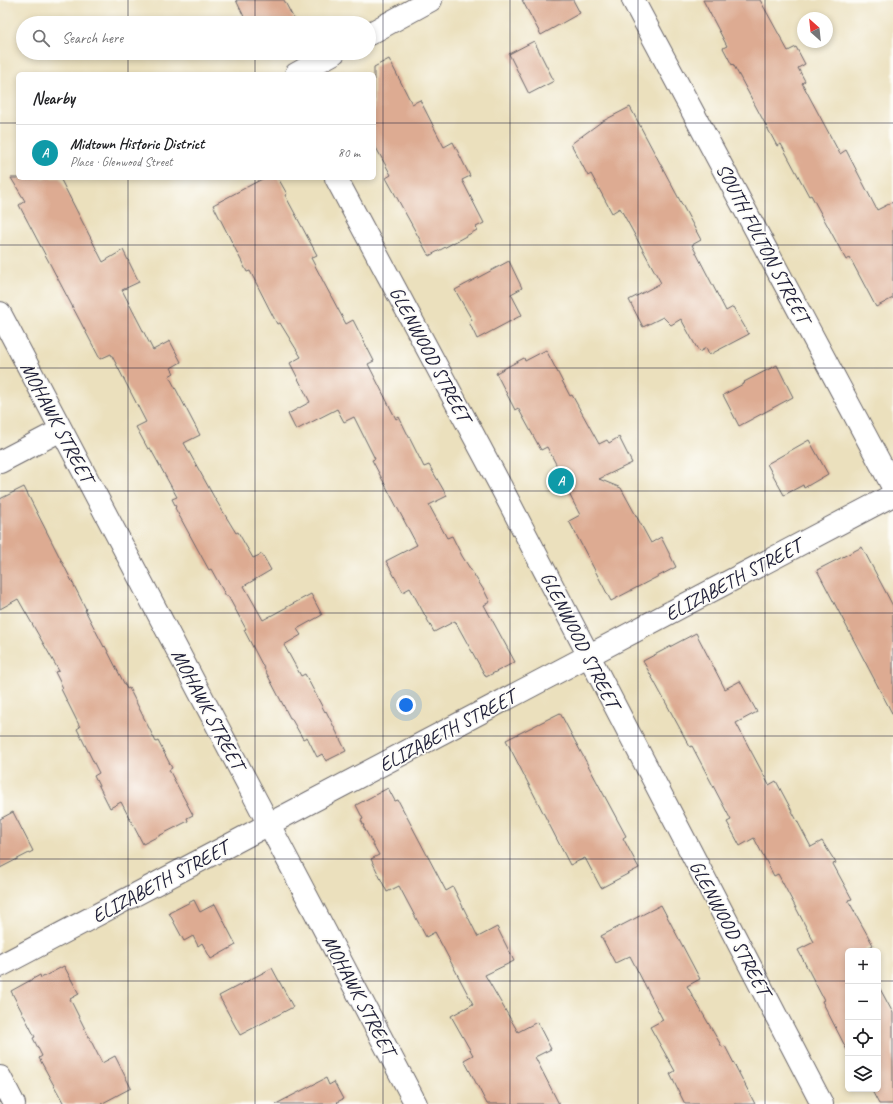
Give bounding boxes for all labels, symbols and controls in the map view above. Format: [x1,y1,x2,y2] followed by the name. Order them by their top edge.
[797,12,833,48] north arrow
[16,16,376,60] search box
[30,27,52,49] icon: search
[62,29,123,48] text: Search here
[32,88,75,109] text: Nearby
[70,135,204,154] text: Midtown Historic District
[42,145,48,161] text: A
[338,145,360,161] text: 80 m
[70,154,173,170] text: Place · Glenwood Street
[711,159,818,331] street label: SOUTH FULTON STREET
[384,282,478,430] street label: GLENWOOD STREET
[15,358,101,491] street label: MOHAWK STREET
[548,466,574,496] pin: A
[660,531,810,626] street label: ELIZABETH STREET
[535,568,627,717] street label: GLENWOOD STREET
[166,645,252,778] street label: MOHAWK STREET
[374,682,524,777] street label: ELIZABETH STREET
[396,695,416,715] your location
[87,833,237,928] street label: ELIZABETH STREET
[684,856,778,1004] street label: GLENWOOD STREET
[317,931,403,1064] street label: MOHAWK STREET
[845,948,881,1092] map controls
[845,948,881,984] button: +
[845,984,881,1020] button: −
[845,1020,881,1056] button: locate
[845,1056,881,1092] button: layers

